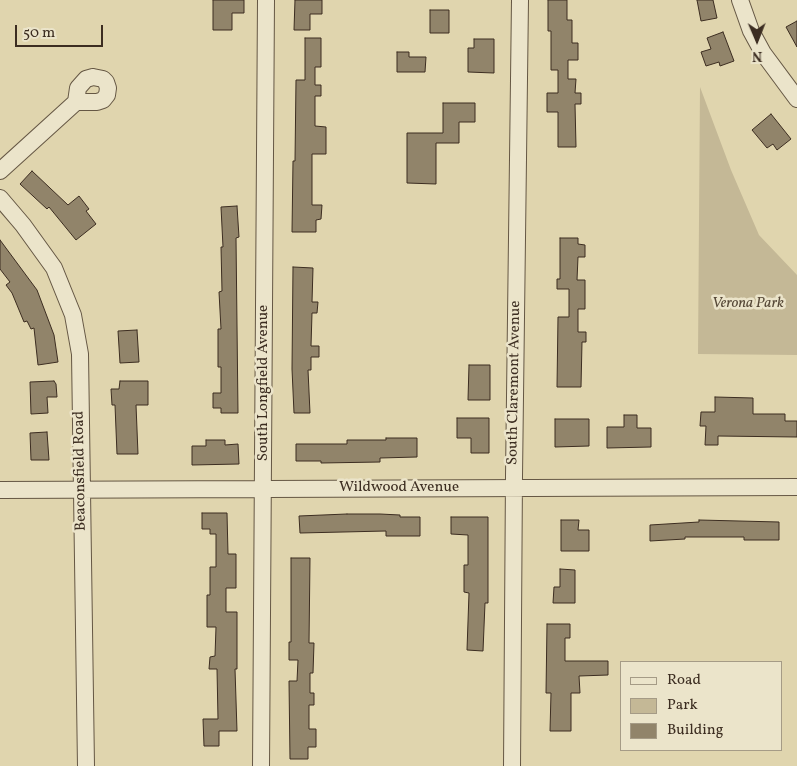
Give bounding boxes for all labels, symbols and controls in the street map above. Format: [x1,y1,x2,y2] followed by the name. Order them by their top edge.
[18,15,105,47] scale bar
[732,15,782,65] north arrow
[23,23,55,44] text: 50 m
[752,46,763,65] text: N
[712,295,784,313] park label: Verona Park
[505,301,525,465] street label: South Claremont Avenue
[255,305,273,461] street label: South Longfield Avenue
[71,411,91,531] street label: Beaconsfield Road
[339,479,459,497] street label: Wildwood Avenue
[620,661,782,751] legend
[667,670,701,691] text: Road
[667,695,698,716] text: Park
[667,720,723,741] text: Building

